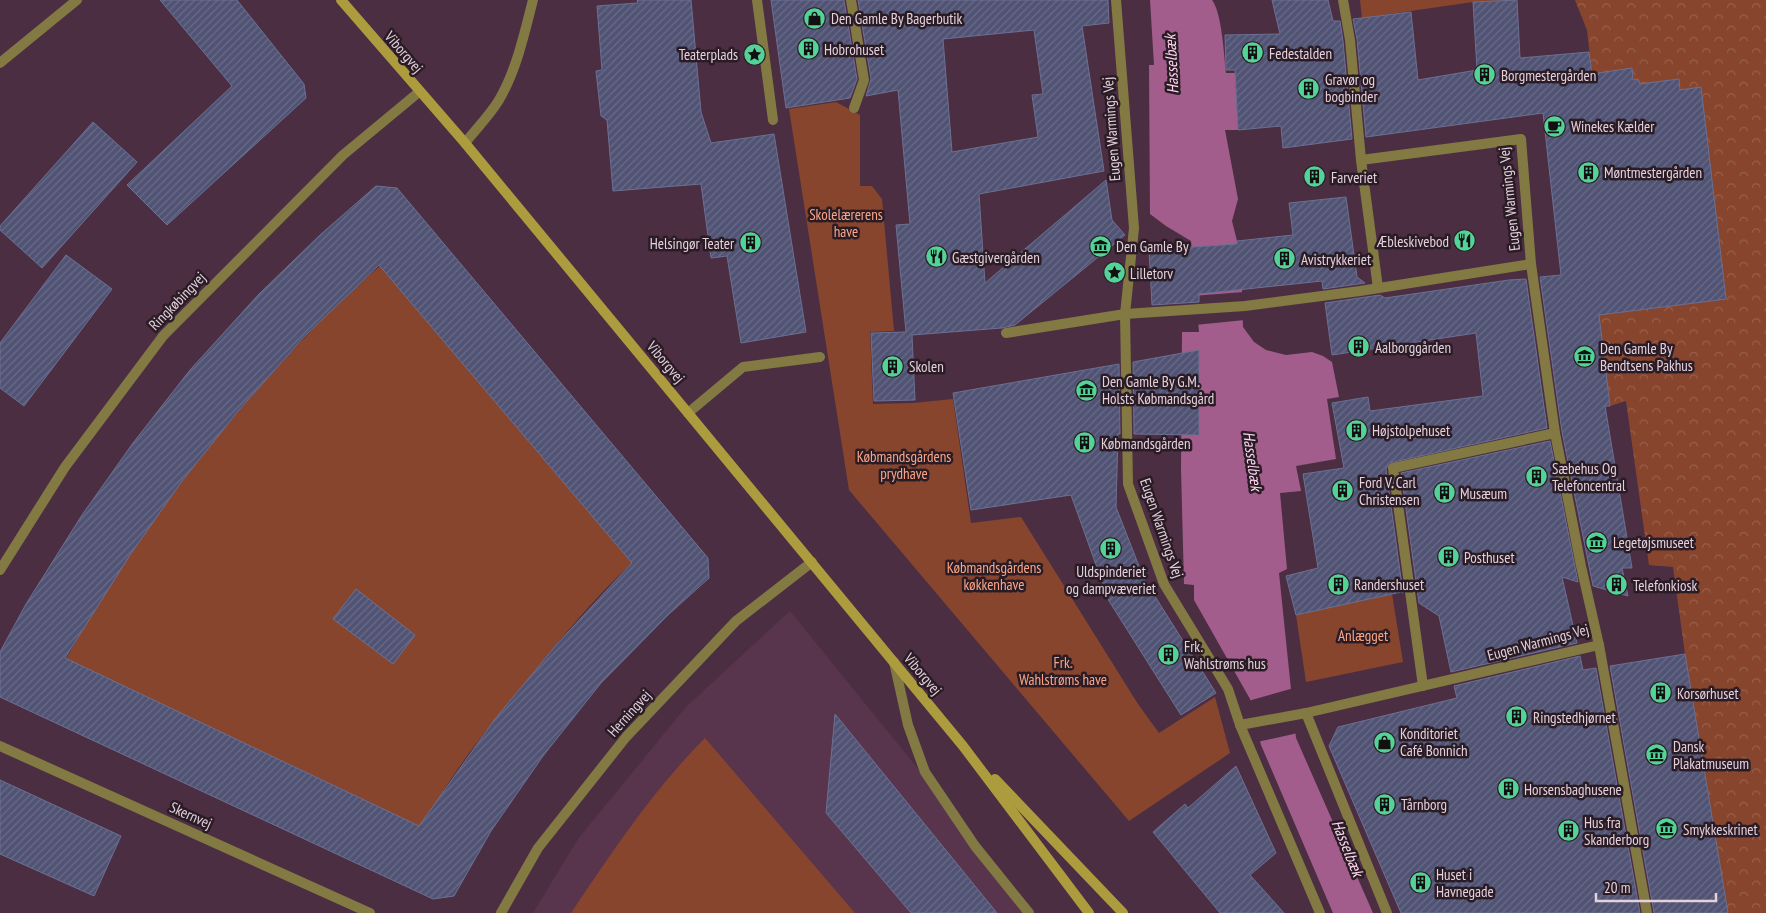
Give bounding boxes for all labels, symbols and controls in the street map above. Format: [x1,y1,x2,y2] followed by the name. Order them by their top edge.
[803,6,827,30] shop icon: Den Gamle By Bagerbutik
[831,9,963,28] place label: Den Gamle By Bagerbutik
[380,27,427,77] street label: Viborgvej
[1159,32,1183,94] water label: Hasselbæk
[796,37,820,61] building icon: Hobrohuset
[824,40,884,59] place label: Hobrohuset
[1241,41,1265,65] building icon: Fedestalden
[742,42,766,66] place icon: Teaterplads
[1269,44,1332,63] place label: Fedestalden
[679,45,738,64] place label: Teaterplads
[1473,63,1497,87] building icon: Borgmestergården
[1501,66,1596,85] place label: Borgmestergården
[1325,70,1379,106] place label: Gravør og bogbinder
[1098,76,1124,182] street label: Eugen Warmings Vej
[1297,76,1321,100] building icon: Gravør og bogbinder
[1543,114,1567,138] cafe icon: Winekes Kælder
[1571,117,1655,136] place label: Winekes Kælder
[1494,146,1524,252] street label: Eugen Warmings Vej
[1576,160,1600,184] building icon: Møntmestergården
[1604,163,1702,182] place label: Møntmestergården
[1303,165,1327,189] building icon: Farveriet
[1331,168,1377,187] place label: Farveriet
[809,205,883,241] park label: Skolelærerens have
[1453,229,1477,253] restaurant icon: Æbleskivebod
[738,231,762,255] building icon: Helsingør Teater
[1376,232,1449,251] place label: Æbleskivebod
[650,234,735,253] place label: Helsingør Teater
[1088,234,1112,258] museum icon: Den Gamle By
[1116,237,1189,256] place label: Den Gamle By
[924,245,948,269] restaurant icon: Gæstgivergården
[1273,247,1297,271] building icon: Avistrykkeriet
[952,248,1040,267] place label: Gæstgivergården
[1301,250,1371,269] place label: Avistrykkeriet
[1102,261,1126,285] place icon: Lilletorv
[1130,264,1173,283] place label: Lilletorv
[145,268,209,334] street label: Ringkøbingvej
[1347,335,1371,359] building icon: Aalborggården
[642,336,689,387] street label: Viborgvej
[1375,338,1451,357] place label: Aalborggården
[1600,339,1693,375] place label: Den Gamle By Bendtsens Pakhus
[1572,345,1596,369] museum icon: Den Gamle By Bendtsens Pakhus
[881,354,905,378] building icon: Skolen
[909,357,944,376] place label: Skolen
[1102,372,1214,408] place label: Den Gamle By G.M. Holsts Købmandsgård
[1074,378,1098,402] museum icon: Den Gamle By G.M. Holsts Købmandsgård
[1344,418,1368,442] building icon: Højstolpehuset
[1372,421,1450,440] place label: Højstolpehuset
[1239,430,1267,494] water label: Hasselbæk
[1073,431,1097,455] building icon: Købmandsgården
[1101,434,1191,453] place label: Købmandsgården
[857,447,951,483] park label: Købmandsgårdens prydhave
[1552,459,1626,495] place label: Sæbehus Og Telefoncentral
[1524,465,1548,489] building icon: Sæbehus Og Telefoncentral
[1359,473,1420,509] place label: Ford V. Carl Christensen
[1136,476,1188,580] street label: Eugen Warmings Vej
[1331,479,1355,503] building icon: Ford V. Carl Christensen
[1432,481,1456,505] building icon: Musæum
[1460,484,1507,503] place label: Musæum
[1585,530,1609,554] museum icon: Legetøjsmuseet
[1613,533,1694,552] place label: Legetøjsmuseet
[1099,536,1123,560] building icon: Uldspinderiet og dampvæveriet
[1436,545,1460,569] building icon: Posthuset
[1464,548,1515,567] place label: Posthuset
[947,558,1041,594] park label: Købmandsgårdens køkkenhave
[1066,562,1156,598] place label: Uldspinderiet og dampvæveriet
[1326,572,1350,596] building icon: Randershuset
[1605,573,1629,597] building icon: Telefonkiosk
[1354,575,1424,594] place label: Randershuset
[1633,576,1697,595] place label: Telefonkiosk
[1485,619,1591,665] street label: Eugen Warmings Vej
[1338,626,1388,645] park label: Anlægget
[1184,637,1266,673] place label: Frk. Wahlstrøms hus
[1156,643,1180,667] building icon: Frk. Wahlstrøms hus
[899,648,946,699] street label: Viborgvej
[1019,653,1107,689] park label: Frk. Wahlstrøms have
[1649,681,1673,705] building icon: Korsørhuset
[1677,684,1739,703] place label: Korsørhuset
[603,686,655,740] street label: Herningvej
[1505,705,1529,729] building icon: Ringstedhjørnet
[1533,708,1616,727] place label: Ringstedhjørnet
[1400,724,1468,760] place label: Konditoriet Café Bonnich
[1372,730,1396,754] shop icon: Konditoriet Café Bonnich
[1673,737,1749,773] place label: Dansk Plakatmuseum
[1645,743,1669,767] museum icon: Dansk Plakatmuseum
[1496,777,1520,801] building icon: Horsensbaghusene
[1524,780,1622,799] place label: Horsensbaghusene
[1373,792,1397,816] building icon: Tårnborg
[1401,795,1447,814] place label: Tårnborg
[167,797,215,833] street label: Skernvej
[1584,813,1649,849] place label: Hus fra Skanderborg
[1328,817,1369,881] water label: Hasselbæk
[1655,817,1679,841] museum icon: Smykkeskrinet
[1556,819,1580,843] building icon: Hus fra Skanderborg
[1683,820,1758,839] place label: Smykkeskrinet
[1436,865,1494,901] place label: Huset i Havnegade
[1596,870,1716,902] scale bar
[1408,871,1432,895] building icon: Huset i Havnegade
[1604,878,1630,897] text: 20 m

